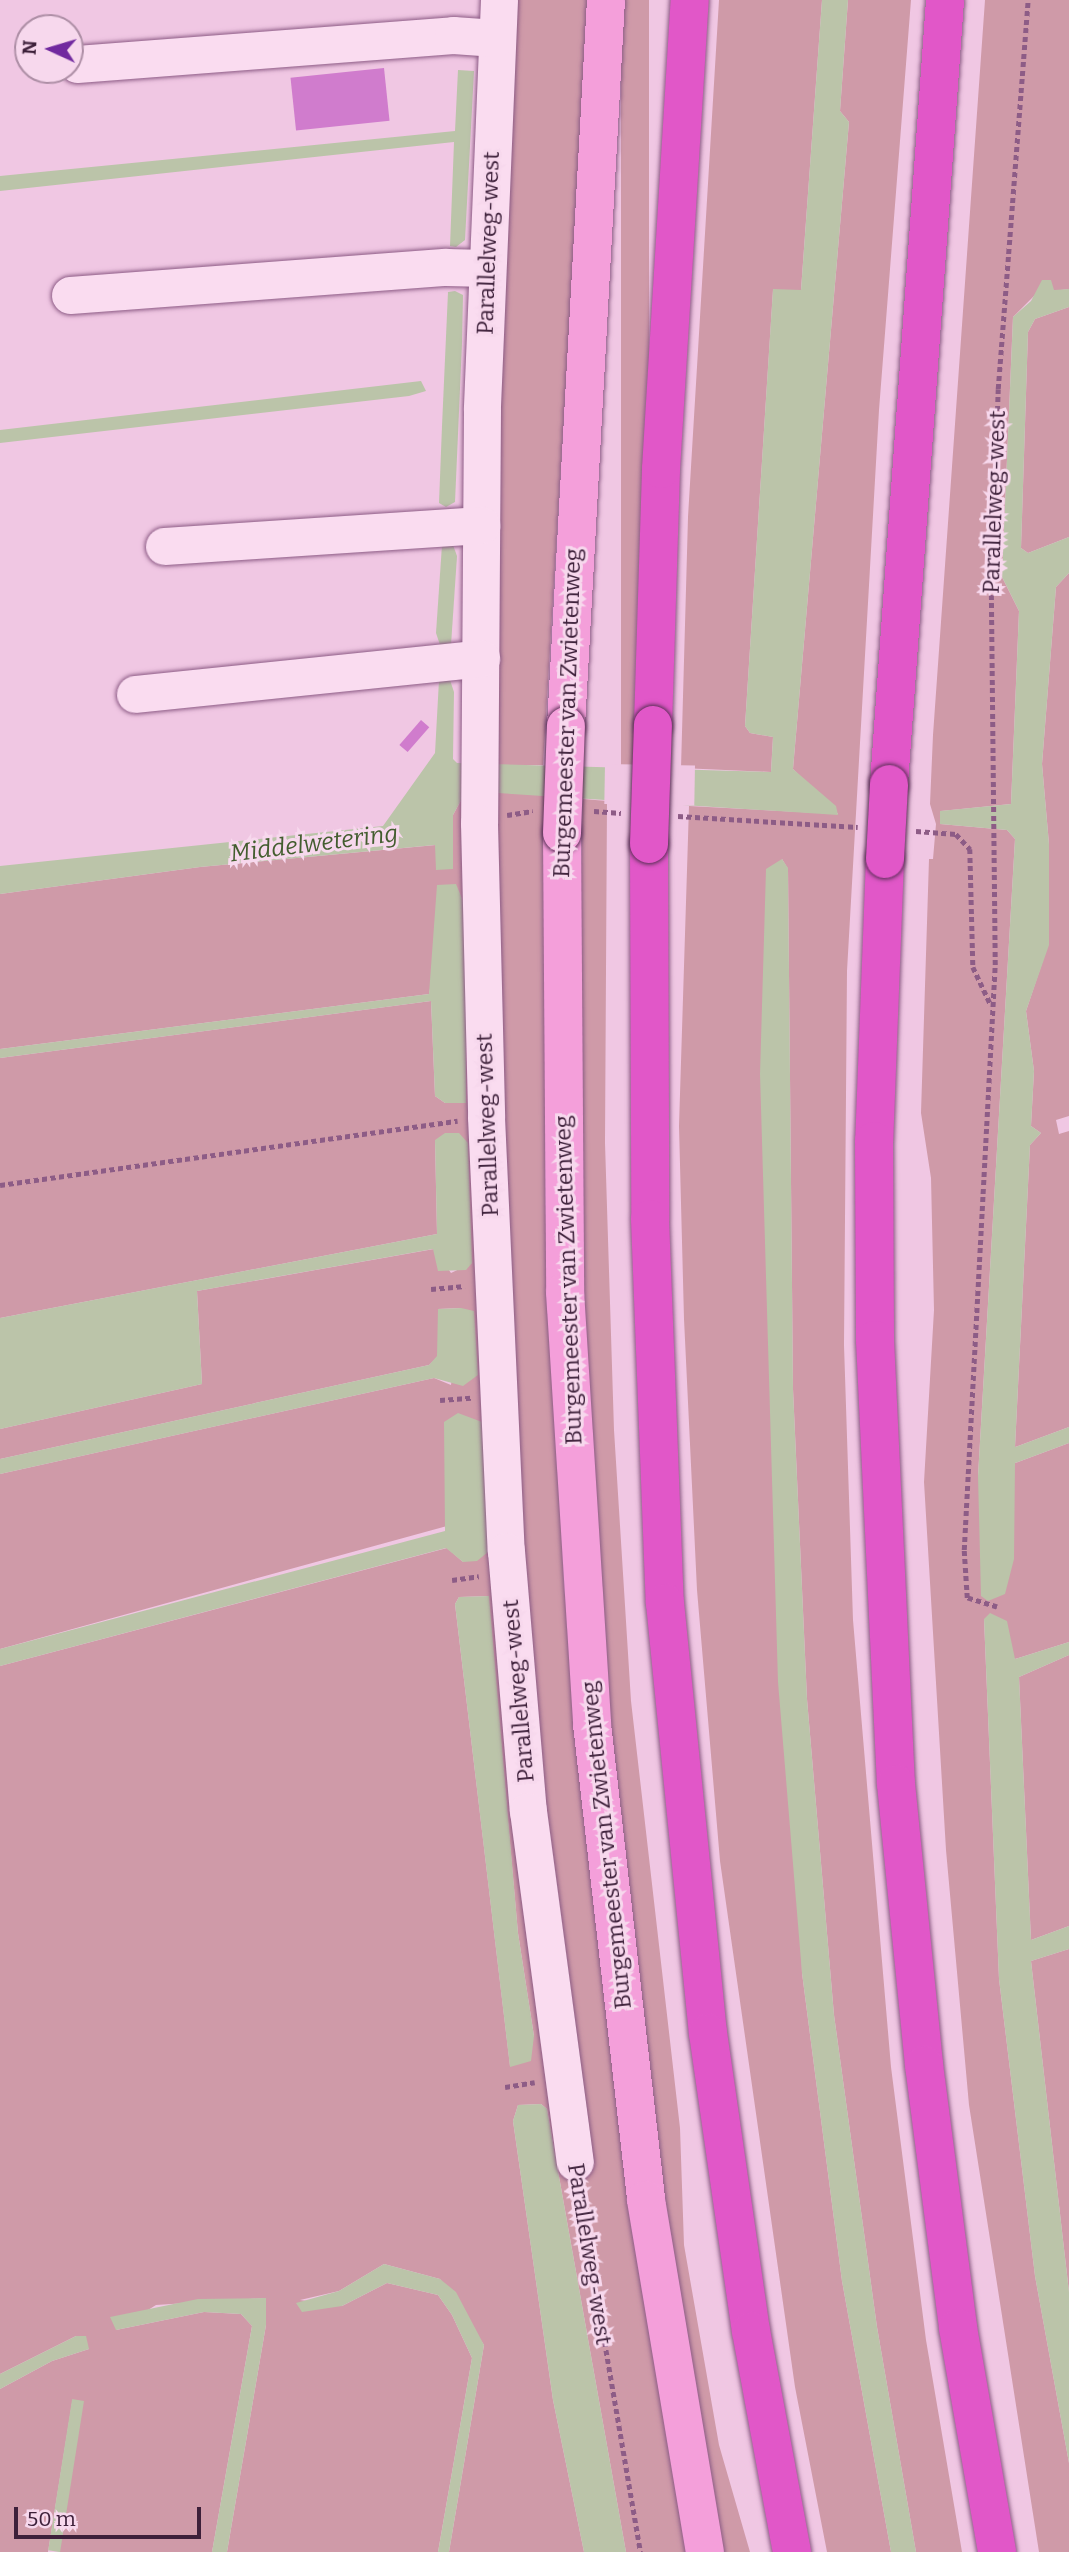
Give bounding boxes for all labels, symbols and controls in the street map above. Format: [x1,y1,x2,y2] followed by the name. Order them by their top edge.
[14,14,84,84] north arrow
[18,40,42,56] text: N
[471,151,505,335] street label: Parallelweg-west
[977,410,1011,594] street label: Parallelweg-west
[547,548,587,878] street label: Burgemeester van Zwietenweg
[228,819,400,869] water label: Middelwetering
[470,1033,504,1217] street label: Parallelweg-west
[548,1115,588,1445] street label: Burgemeester van Zwietenweg
[496,1598,540,1784] street label: Parallelweg-west
[575,1680,637,2010] street label: Burgemeester van Zwietenweg
[562,2161,618,2347] street label: Parallelweg-west
[18,2492,205,2536] scale bar
[27,2506,76,2532] text: 50 m

